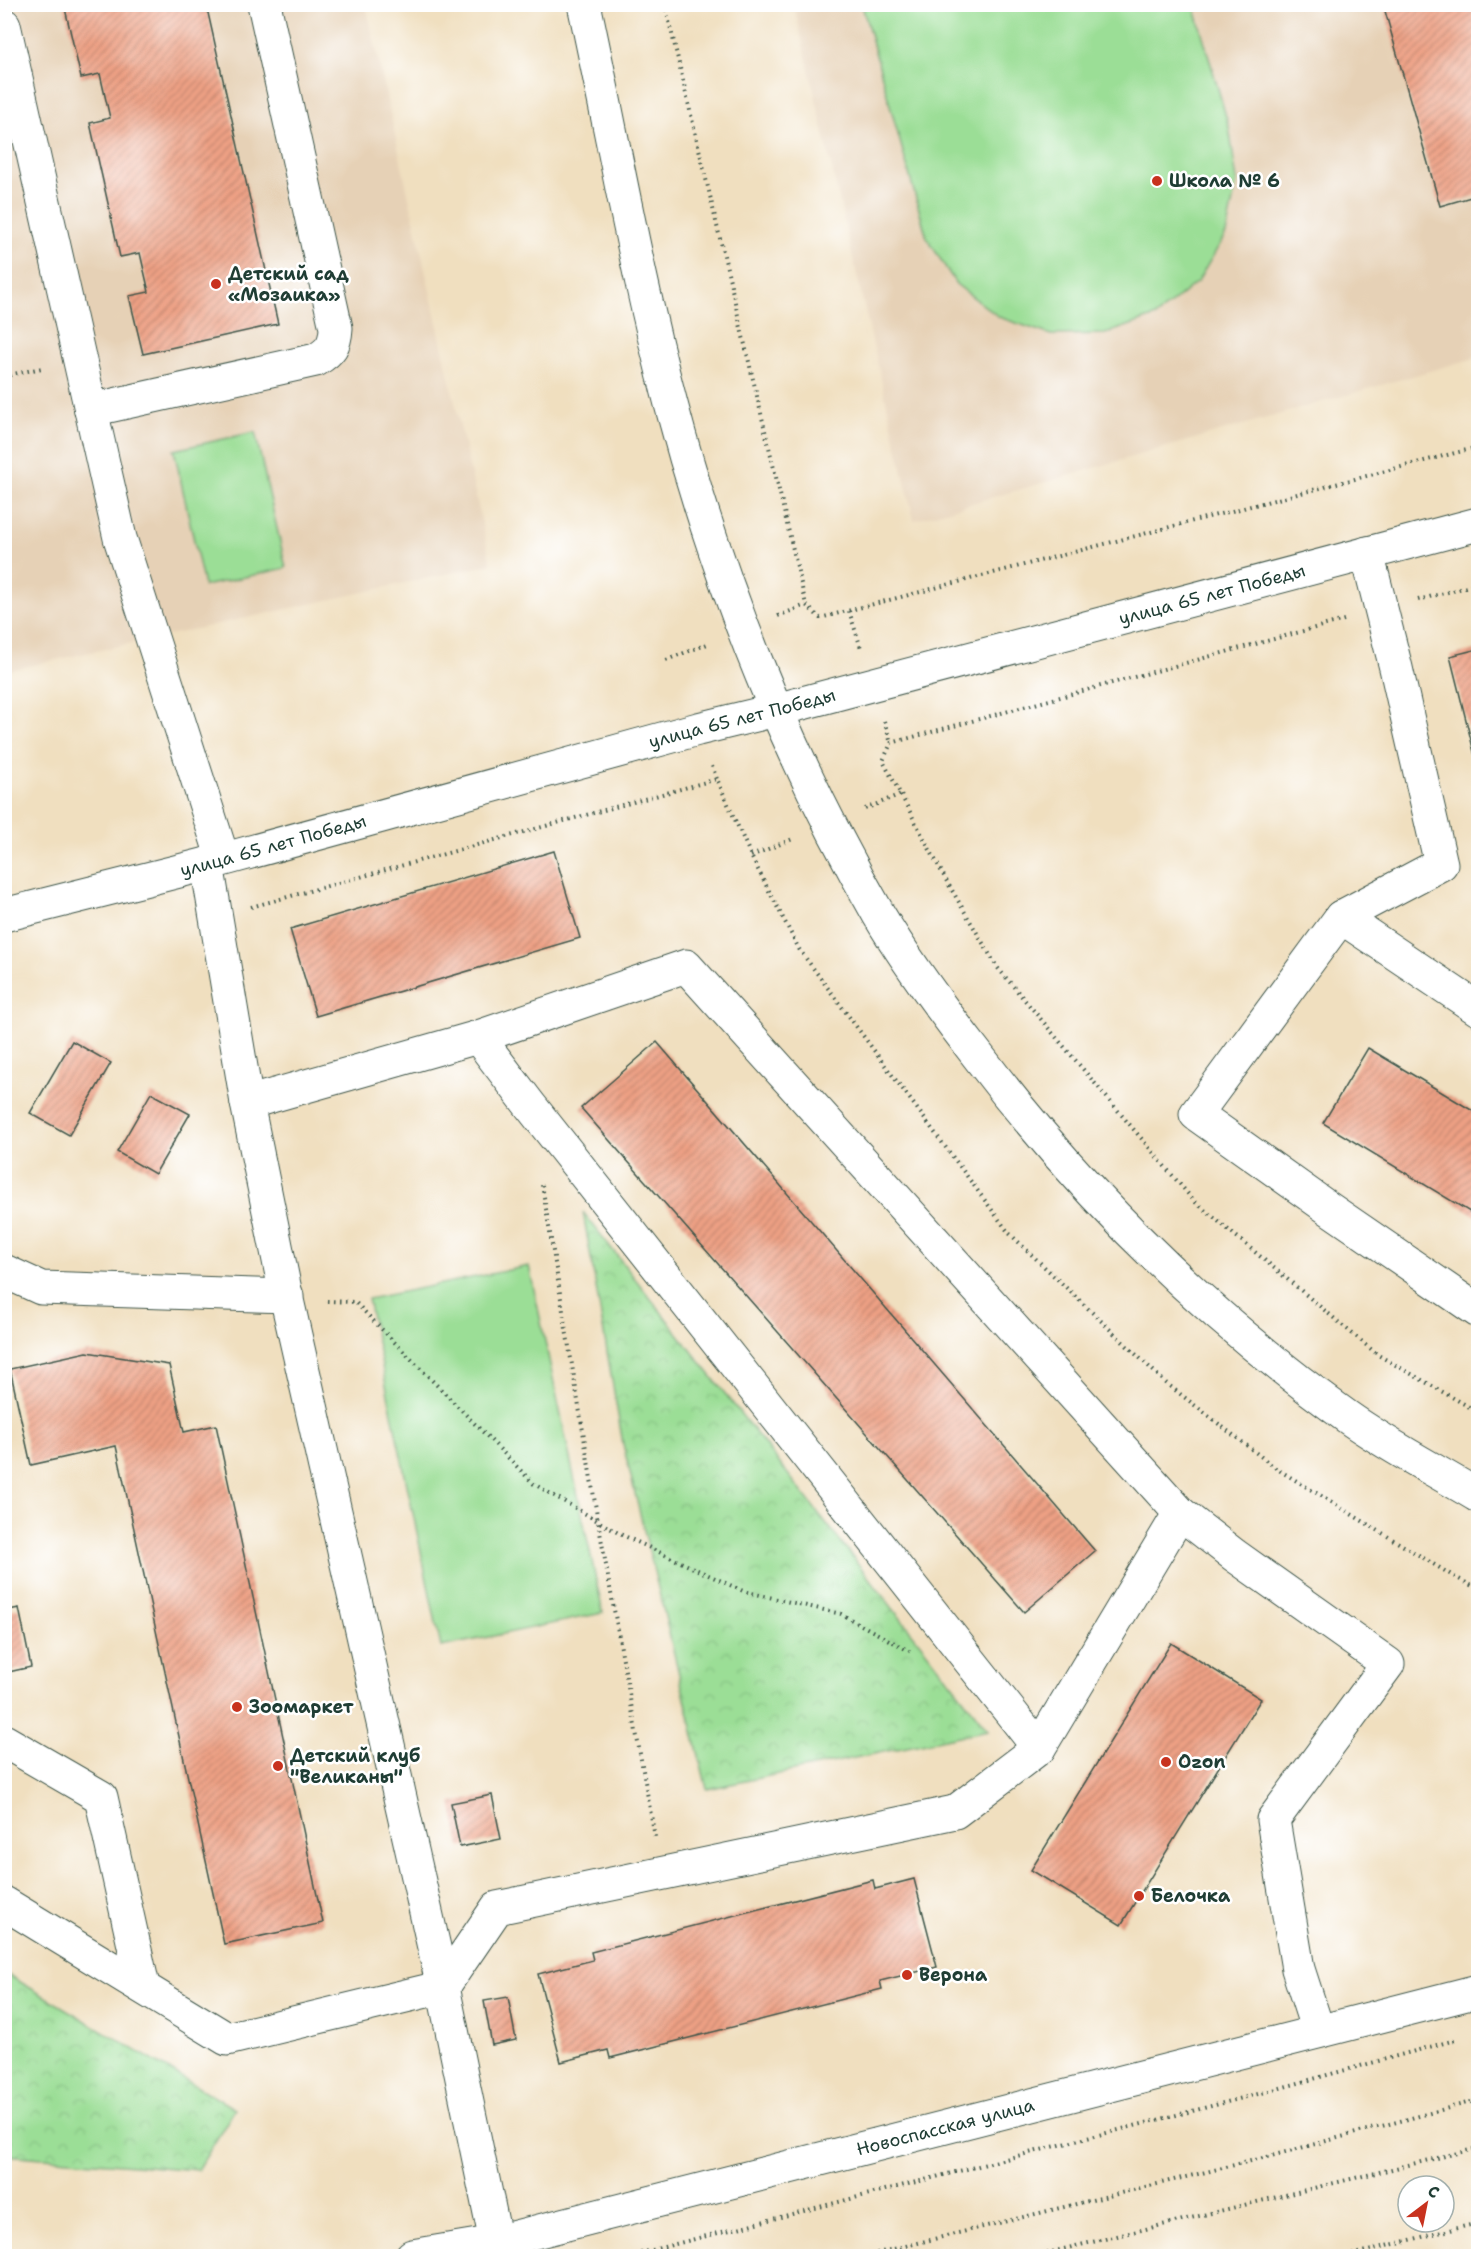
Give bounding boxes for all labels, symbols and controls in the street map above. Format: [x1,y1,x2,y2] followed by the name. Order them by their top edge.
[1169,169,1280,193] place label: Школа № 6
[1150,174,1164,188] marker: Школа № 6
[228,262,349,307] place label: Детский сад «Мозаика»
[209,277,223,291] marker: Детский сад «Мозаика»
[1116,558,1308,631] street label: улица 65 лет Победы
[646,683,838,754] street label: улица 65 лет Победы
[178,809,369,882] street label: улица 65 лет Победы
[249,1695,354,1719] place label: Зоомаркет
[230,1700,244,1714] marker: Зоомаркет
[290,1744,420,1789] place label: Детский клуб "Великаны"
[1178,1750,1225,1774] place label: Ozon
[1159,1755,1173,1769] marker: Ozon
[271,1759,285,1773] marker: Детский клуб "Великаны"
[1151,1884,1231,1908] place label: Белочка
[1132,1889,1146,1903] marker: Белочка
[919,1963,988,1987] place label: Верона
[900,1968,914,1982] marker: Верона
[854,2093,1037,2161] street label: Новоспасская улица
[1396,2174,1456,2234] north arrow
[1424,2180,1444,2203] text: С

